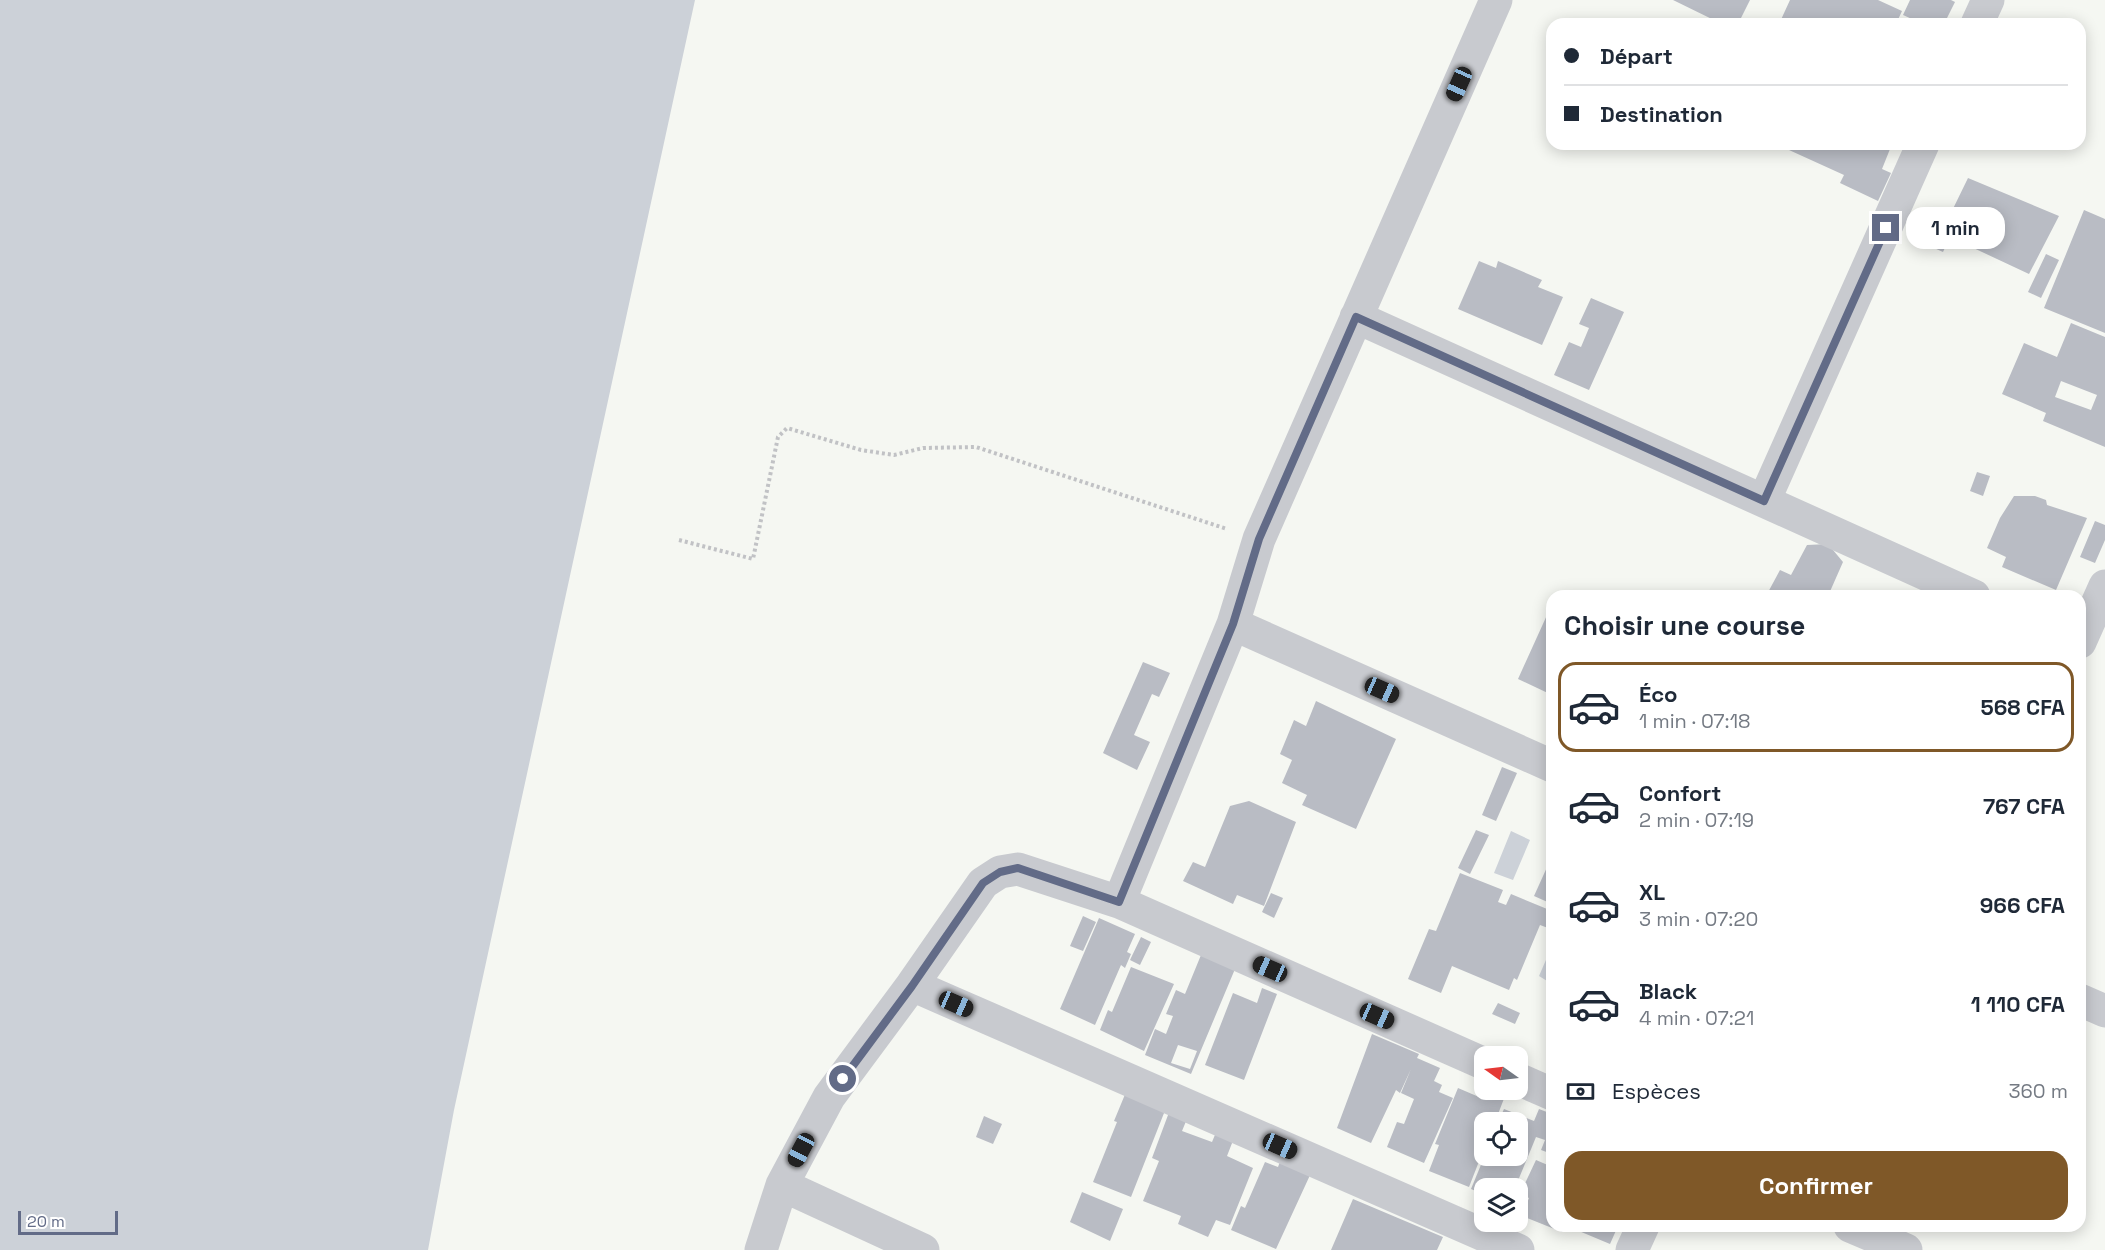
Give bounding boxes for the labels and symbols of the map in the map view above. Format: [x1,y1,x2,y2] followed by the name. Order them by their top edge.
[1443,64,1475,104] car
[1907,207,2006,249] callout: 1 min
[1872,214,1899,241] route end
[1362,674,1402,706] car
[1250,953,1290,985] car
[936,988,976,1020] car
[1357,1000,1397,1032] car
[1474,1046,1528,1100] north arrow
[829,1065,856,1092] route start
[785,1130,817,1170] car
[1260,1130,1300,1162] car
[18,1208,118,1236] scale bar

